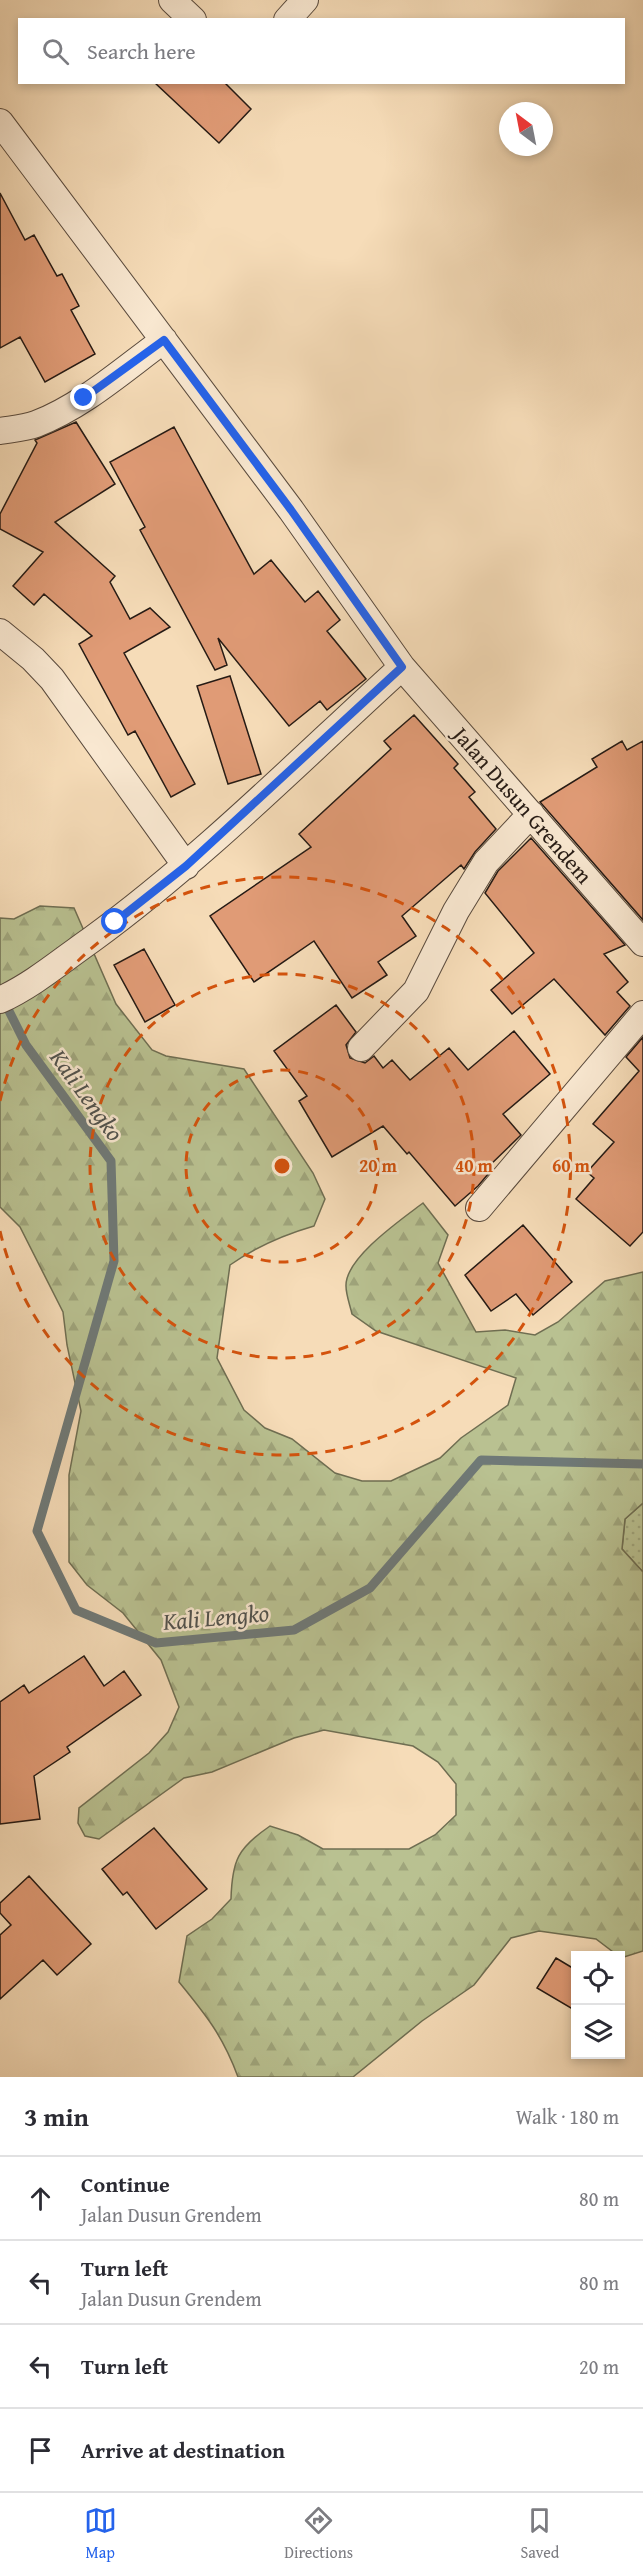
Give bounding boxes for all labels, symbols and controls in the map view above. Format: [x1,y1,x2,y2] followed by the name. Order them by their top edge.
[18,18,625,84] search box
[39,35,72,68] icon: search
[87,35,196,67] text: Search here
[499,102,553,156] north arrow
[70,384,96,410] route end
[444,717,600,890] street label: Jalan Dusun Grendem
[101,908,127,934] route start
[41,1041,132,1148] water label: Kali Lengko
[359,1152,398,1179] text: 20 m
[455,1152,494,1179] text: 40 m
[552,1152,591,1179] text: 60 m
[272,1156,292,1176] centre of rings
[161,1595,270,1639] water label: Kali Lengko
[571,1951,625,2059] map controls
[571,1951,625,2005] button: locate
[571,2005,625,2059] button: layers
[24,2097,89,2136] text: 3 min
[516,2102,619,2131] text: Walk · 180 m
[81,2168,170,2200] text: Continue
[24,2182,57,2215] icon: ahead
[579,2184,619,2213] text: 80 m
[81,2200,262,2229] text: Jalan Dusun Grendem
[81,2252,168,2284] text: Turn left
[24,2266,57,2299] icon: left
[579,2268,619,2297] text: 80 m
[81,2284,262,2313] text: Jalan Dusun Grendem
[24,2350,57,2383] icon: left
[81,2350,168,2382] text: Turn left
[579,2352,619,2381] text: 20 m
[24,2434,57,2467] icon: arrive
[81,2434,285,2466] text: Arrive at destination
[84,2504,117,2564] tab: Map
[284,2504,353,2564] tab: Directions
[520,2504,559,2564] tab: Saved

